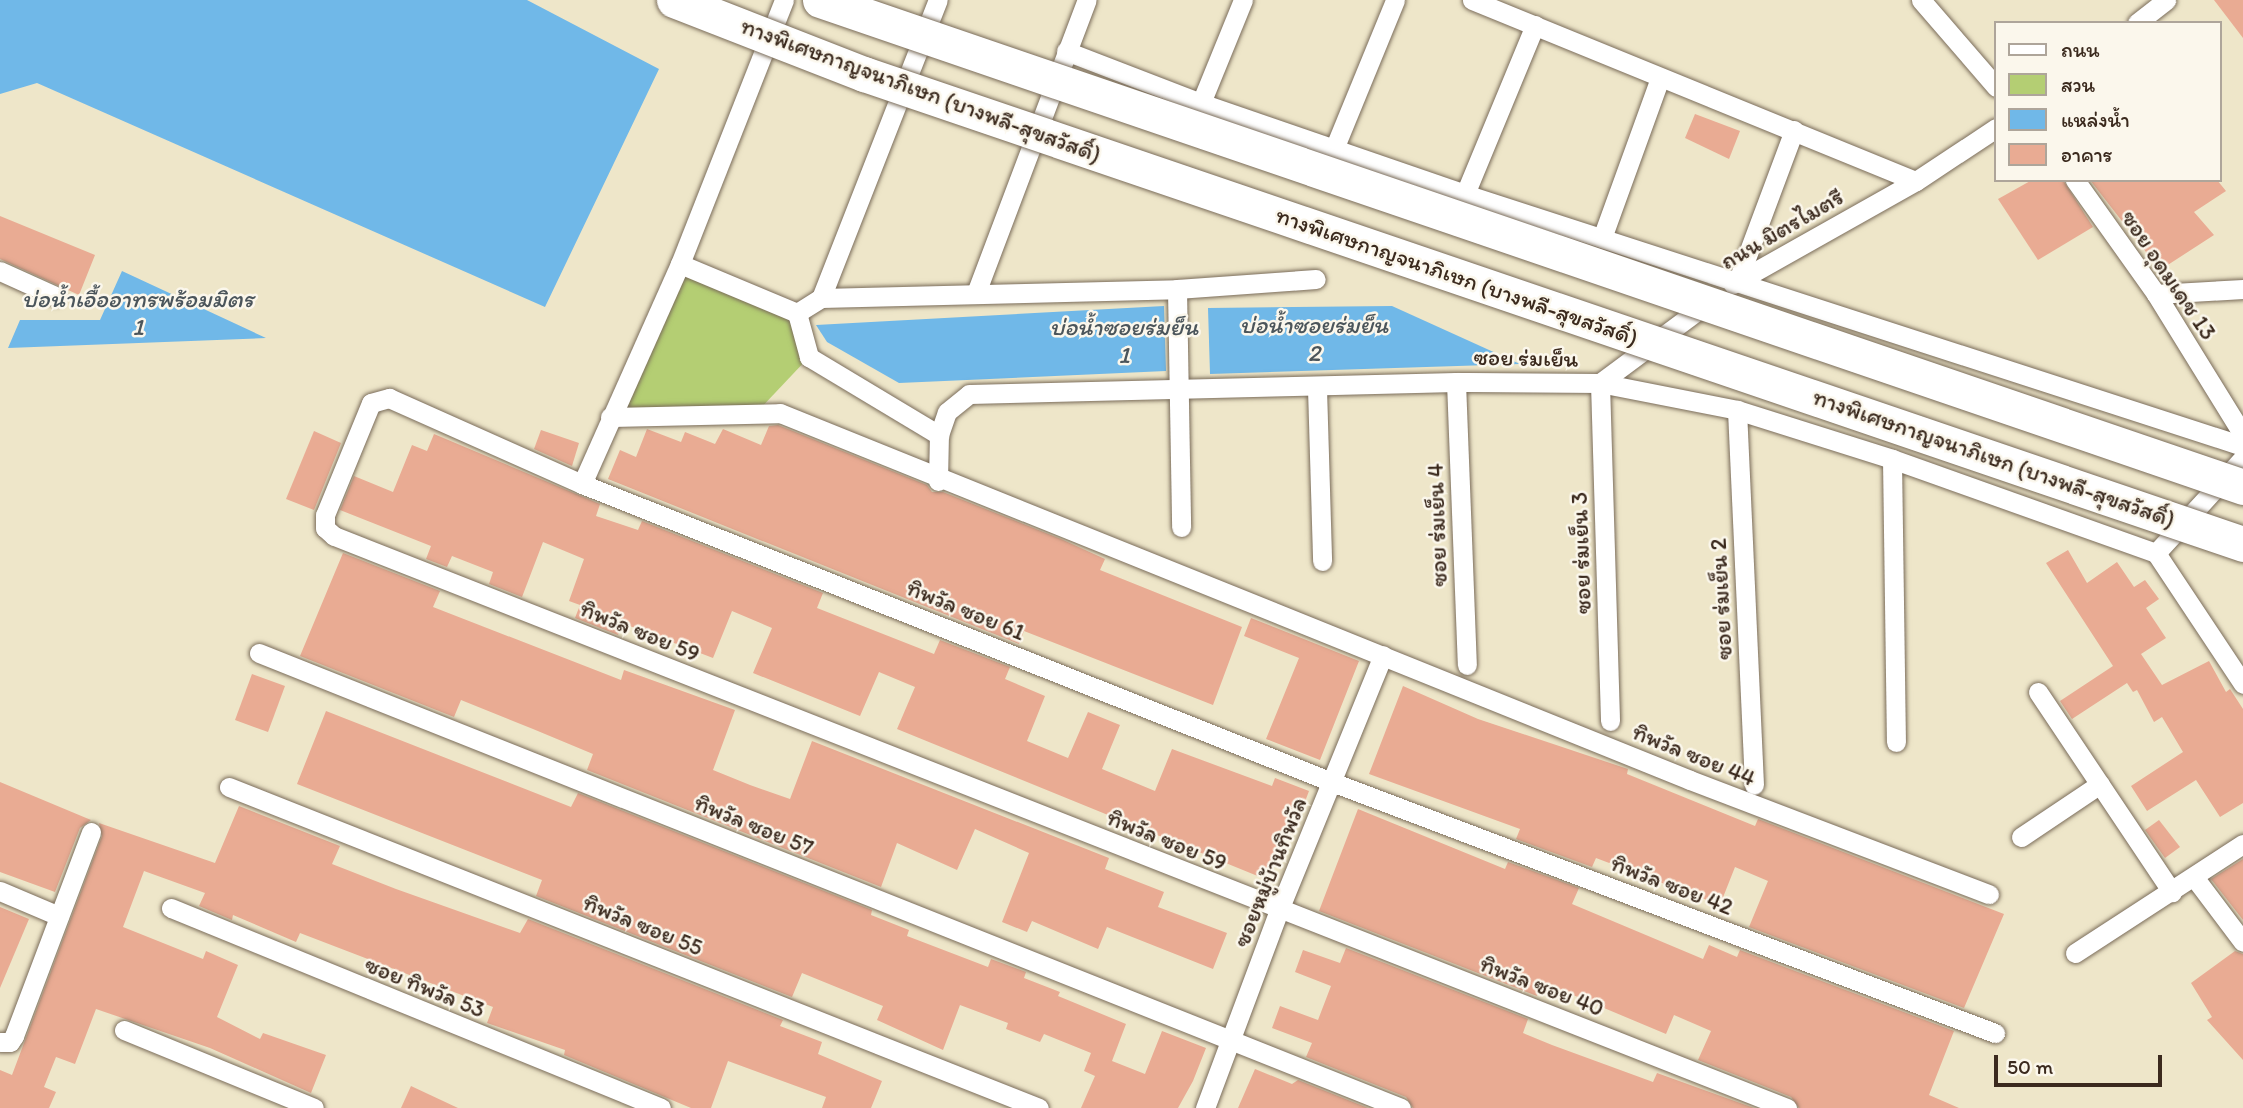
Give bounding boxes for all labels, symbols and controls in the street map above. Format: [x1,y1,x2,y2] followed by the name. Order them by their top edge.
[737,12,1105,168] street label: ทางพิเศษกาญจนาภิเษก (บางพลี-สุขสวัสดิ์)
[1994,21,2222,182] legend
[2061,37,2100,62] text: ถนน
[2061,72,2095,97] text: สวน
[2061,107,2130,132] text: แหล่งน้ำ
[2061,142,2112,167] text: อาคาร
[1715,183,1849,275] street label: ถนน มิตรไมตรี
[1272,201,1642,351] street label: ทางพิเศษกาญจนาภิเษก (บางพลี-สุขสวัสดิ์)
[2116,205,2222,345] street label: ซอย อุดมเดช 13
[22,285,254,341] water label: บ่อน้ำเอื้ออาทรพร้อมมิตร 1
[1240,311,1388,367] water label: บ่อน้ำซอยร่มย็น 2
[1050,313,1198,369] water label: บ่อน้ำซอยร่มย็น 1
[1474,343,1578,373] street label: ซอย ร่มเย็น
[1809,383,2179,533] street label: ทางพิเศษกาญจนาภิเษก (บางพลี-สุขสวัสดิ์)
[1421,463,1453,587] street label: ซอย ร่มเย็น 4
[1565,492,1597,614] street label: ซอย ร่มเย็น 3
[1704,538,1738,660] street label: ซอย ร่มเย็น 2
[903,574,1029,646] street label: ทิพวัล ซอย 61
[576,595,704,667] street label: ทิพวัล ซอย 59
[1629,718,1759,792] street label: ทิพวัล ซอย 44
[690,789,818,861] street label: ทิพวัล ซอย 57
[1227,793,1313,951] street label: ซอยหมู่บ้านทิพวัล
[1103,804,1231,876] street label: ทิพวัล ซอย 59
[1607,849,1737,921] street label: ทิพวัล ซอย 42
[579,888,707,962] street label: ทิพวัล ซอย 55
[361,950,489,1024] street label: ซอย ทิพวัล 53
[1476,950,1608,1022] street label: ทิพวัล ซอย 40
[1998,1042,2166,1086] scale bar
[2007,1054,2053,1079] text: 50 m

